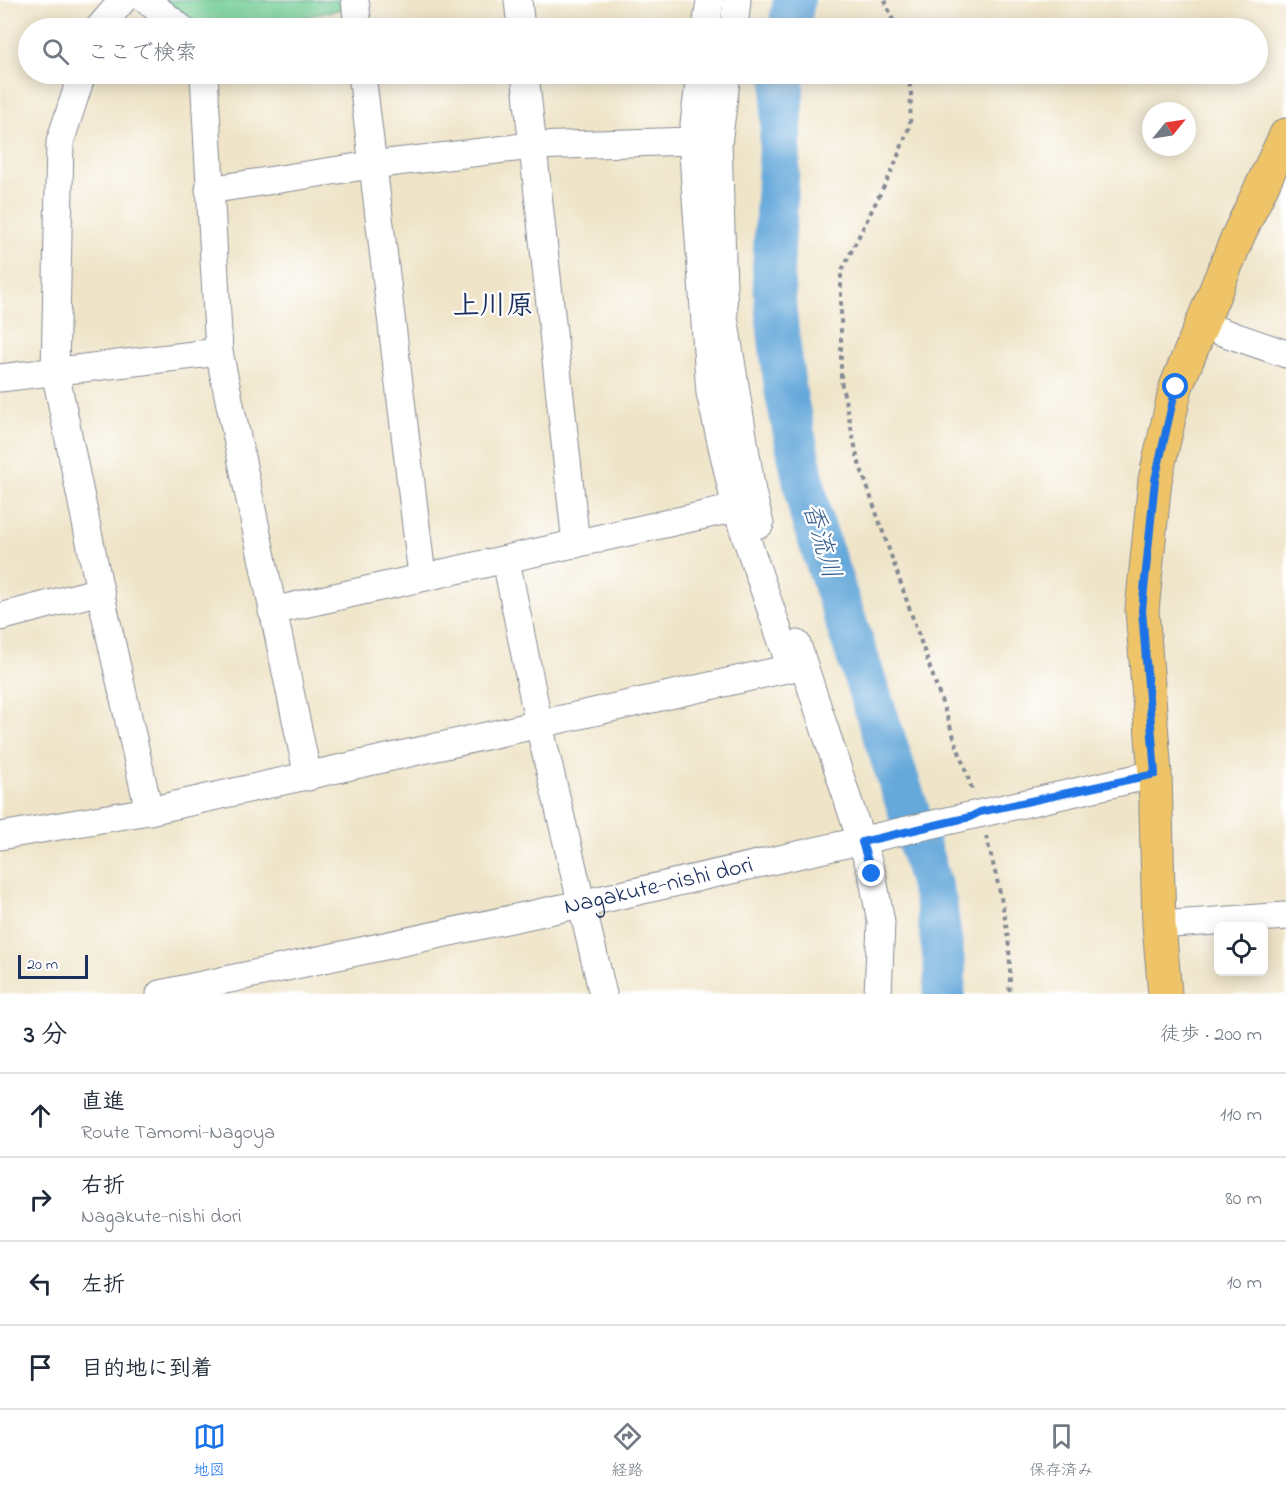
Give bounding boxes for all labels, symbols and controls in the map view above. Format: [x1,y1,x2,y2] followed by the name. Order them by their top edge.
[18,18,1268,84] search box
[39,35,72,68] icon: search
[87,38,197,70] text: ここで検索
[1142,102,1196,156] north arrow
[453,288,534,327] district label: 上川原
[1162,373,1188,399] route start
[791,498,849,584] water label: 香流川
[561,848,756,925] street label: Nagakute-nishi dori
[858,860,884,886] route end
[1214,922,1268,976] map controls
[1214,922,1268,976] button: locate
[18,952,88,980] scale bar
[27,953,58,977] text: 20 m
[24,1017,67,1055] text: 3 分
[1160,1021,1262,1050] text: 徒歩 · 200 m
[81,1087,125,1119] text: 直進
[24,1099,57,1132] icon: ahead
[1220,1101,1262,1130] text: 110 m
[81,1119,275,1148] text: Route Tamomi-Nagoya
[81,1171,125,1203] text: 右折
[24,1183,57,1216] icon: right
[1225,1185,1262,1214] text: 80 m
[81,1203,242,1232] text: Nagakute-nishi dori
[24,1267,57,1300] icon: left
[1226,1269,1262,1298] text: 10 m
[81,1270,125,1302] text: 左折
[24,1351,57,1384] icon: arrive
[81,1354,213,1386] text: 目的地に到着
[193,1420,226,1483] tab: 地図
[611,1420,644,1483] tab: 経路
[1029,1420,1093,1483] tab: 保存済み

